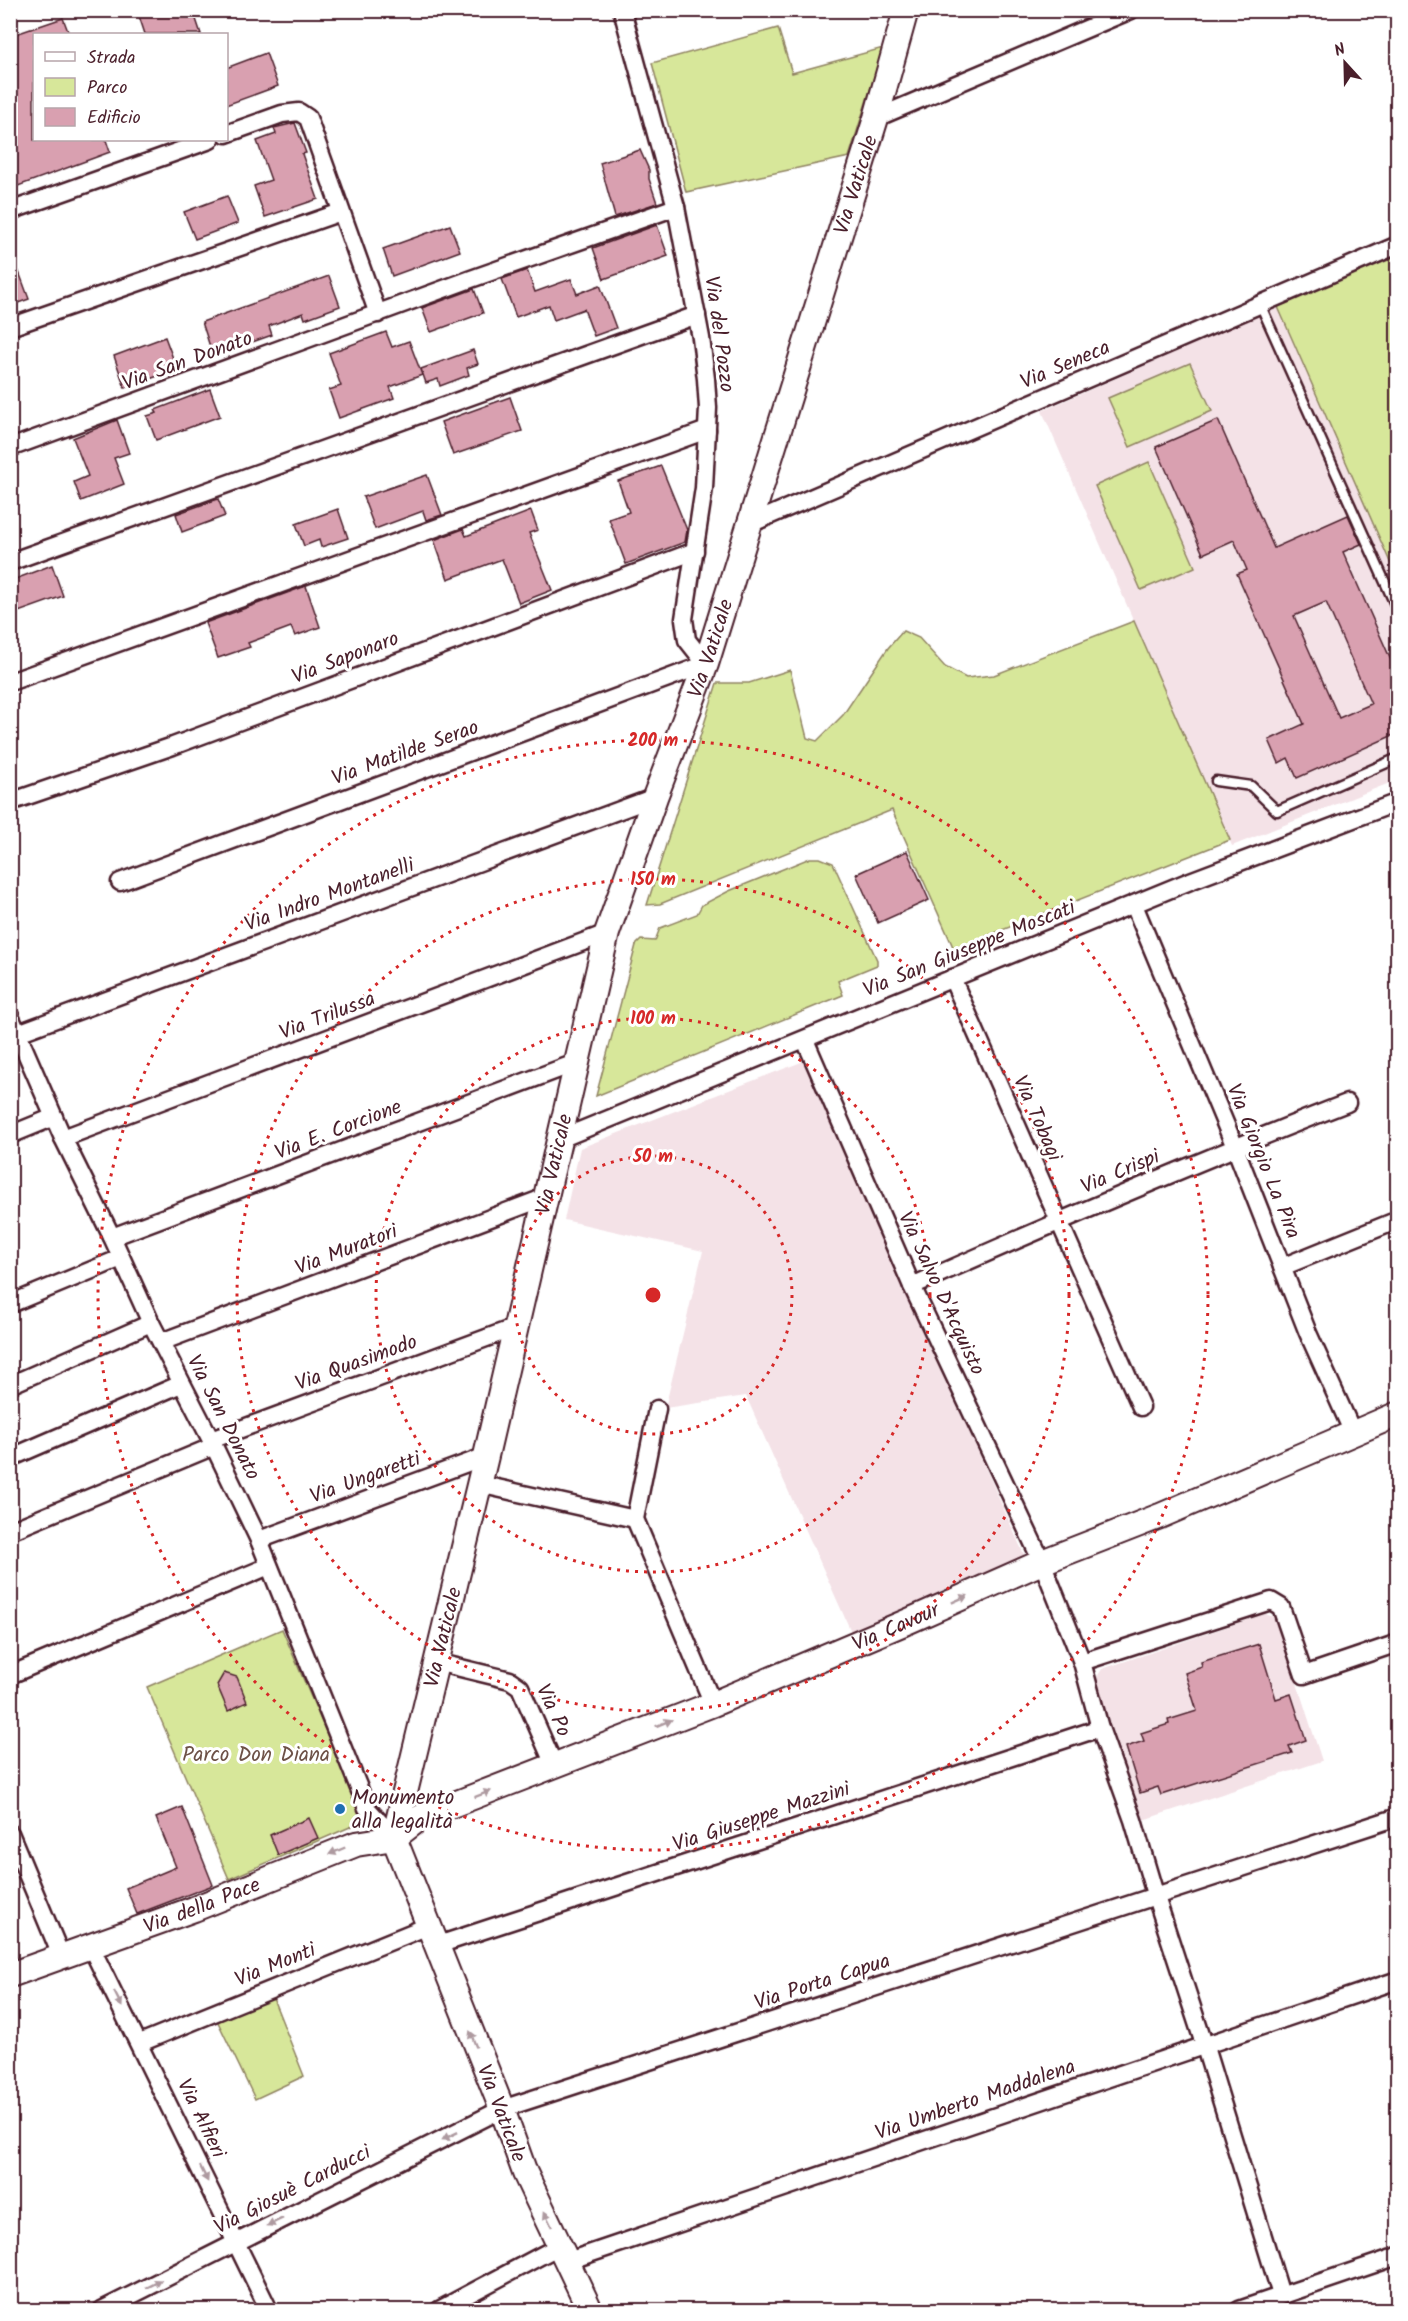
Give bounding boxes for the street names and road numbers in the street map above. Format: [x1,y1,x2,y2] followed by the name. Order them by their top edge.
[826,131,888,239] street label: Via Vaticale
[694,274,743,394] street label: Via del Pozzo
[118,323,257,400] street label: Via San Donato
[1015,332,1116,399] street label: Via Seneca
[679,595,743,703] street label: Via Vaticale
[287,623,404,694] street label: Via Saponaro
[327,711,484,795] street label: Via Matilde Serao
[240,849,420,941] street label: Via Indro Montanelli
[858,891,1082,1007] street label: Via San Giuseppe Moscati
[275,983,380,1050] street label: Via Trilussa
[1003,1070,1071,1168] street label: Via Tobagi
[1216,1079,1309,1244] street label: Via Giorgio La Pira
[270,1091,407,1170] street label: Via E. Corcione
[527,1110,583,1218] street label: Via Vaticale
[1076,1141,1166,1204] street label: Via Crispi
[888,1206,993,1381] street label: Via Salvo D'Acquisto
[290,1215,404,1285] street label: Via Muratori
[291,1326,422,1401] street label: Via Quasimodo
[177,1349,268,1486] street label: Via San Donato
[306,1443,426,1514] street label: Via Ungaretti
[416,1583,472,1691] street label: Via Vaticale
[847,1594,946,1661] street label: Via Cavour
[526,1679,579,1743] street label: Via Po
[668,1773,855,1862] street label: Via Giuseppe Mazzini
[139,1869,266,1944] street label: Via della Pace
[230,1934,322,1997] street label: Via Monti
[750,1945,895,2020] street label: Via Porta Capua
[871,2051,1080,2150] street label: Via Umberto Maddalena
[467,2060,535,2168] street label: Via Vaticale
[167,2073,235,2165] street label: Via Alfieri
[209,2136,378,2244] street label: Via Giosuè Carducci

